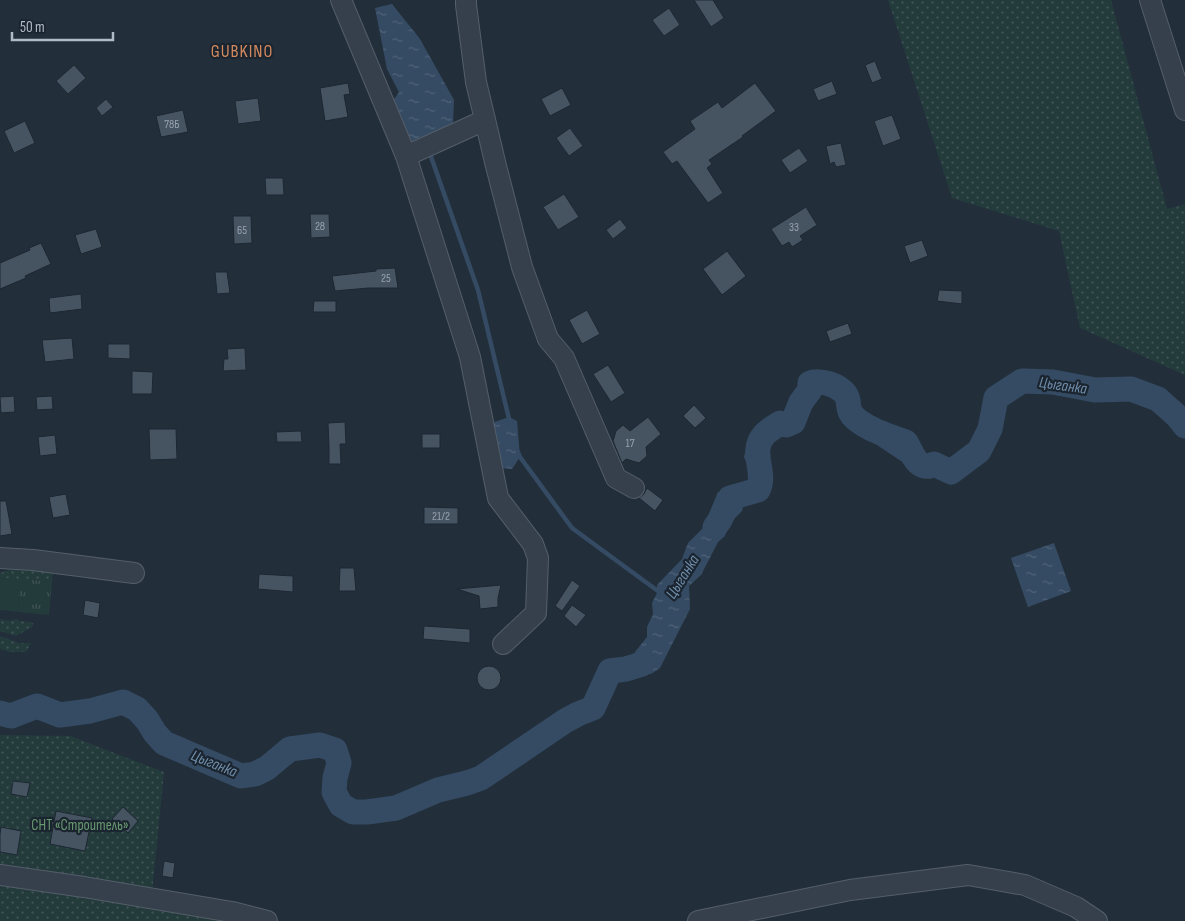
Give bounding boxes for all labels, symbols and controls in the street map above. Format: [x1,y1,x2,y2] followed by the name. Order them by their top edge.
[12,10,114,42] scale bar
[20,18,45,37] text: 50 m
[211,41,273,62] district label: GUBKINO
[164,117,180,132] house number: 78Б
[315,219,325,234] house number: 28
[789,220,799,235] house number: 33
[237,223,247,238] house number: 65
[381,271,391,286] house number: 25
[1038,373,1089,399] water label: Цыганка
[626,436,635,451] house number: 17
[432,509,450,524] house number: 21/2
[662,551,704,602] water label: Цыганка
[188,746,240,782] water label: Цыганка
[31,816,129,835] park label: СНТ «Строитель»

